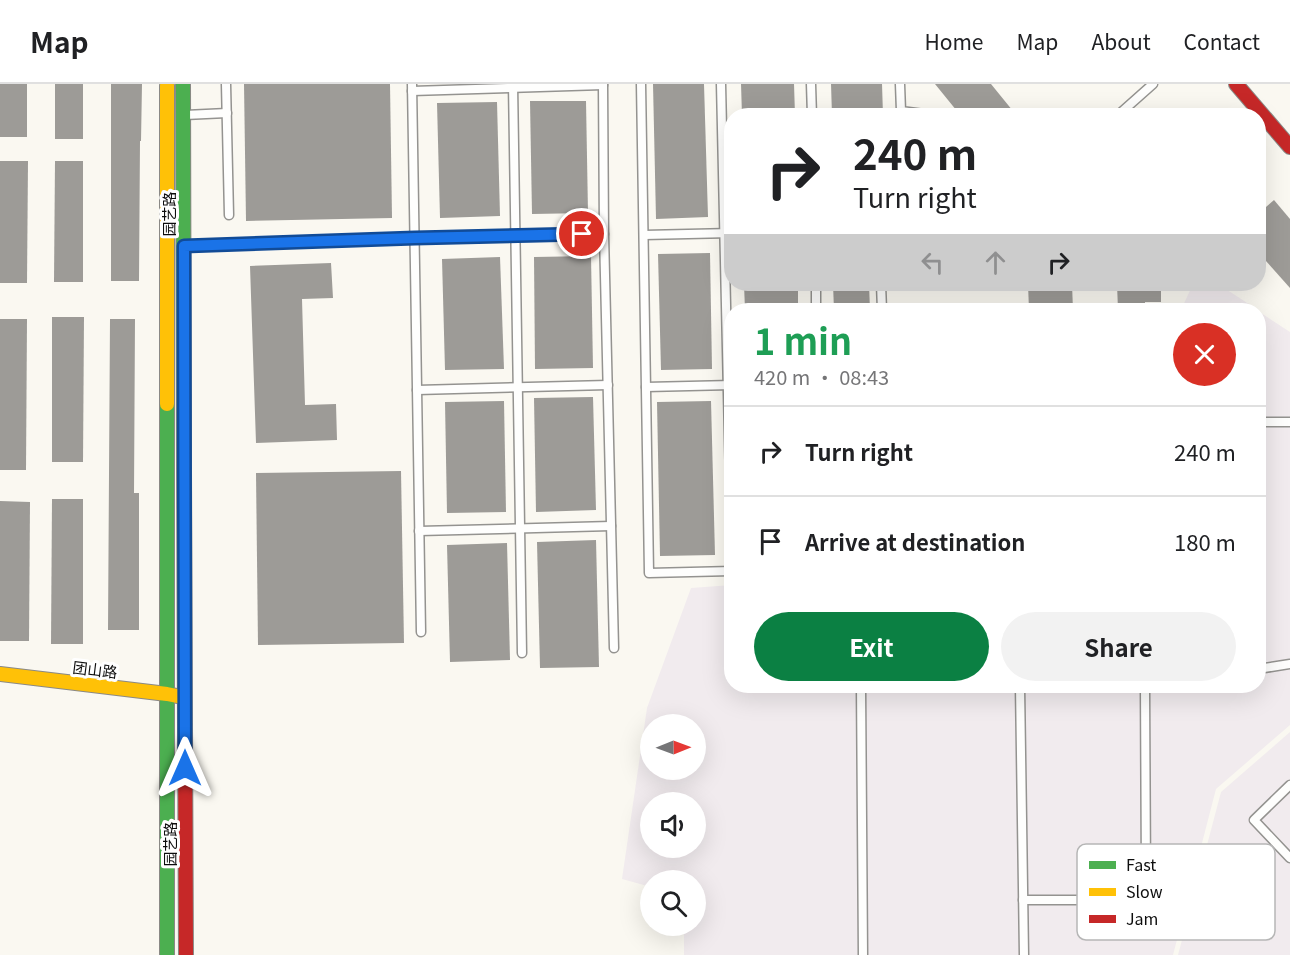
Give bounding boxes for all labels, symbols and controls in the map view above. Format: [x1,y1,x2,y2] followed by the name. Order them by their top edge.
[30,21,88,61] text: Map
[924,26,984,56] text: Home
[1017,26,1058,56] text: Map
[1091,26,1151,56] text: About
[1184,26,1260,56] text: Contact
[853,121,977,182] text: 240 m
[754,132,832,210] icon: right
[853,177,977,216] text: Turn right
[158,191,179,237] street label: 园艺路
[556,208,607,259] pin
[565,217,598,250] icon: arrive
[916,246,949,279] icon: left
[979,246,1012,279] icon: ahead
[1042,246,1075,279] icon: right
[754,313,852,365] text: 1 min
[1173,323,1236,386] button: close
[754,362,889,391] text: 420 m · 08:43
[754,435,787,468] icon: right
[805,435,913,467] text: Turn right
[1174,435,1236,467] text: 240 m
[754,525,787,558] icon: arrive
[805,525,1025,557] text: Arrive at destination
[1174,525,1236,557] text: 180 m
[754,612,989,681] button: Exit
[1001,612,1236,681] button: Share
[71,656,119,682] street label: 团山路
[640,714,706,780] north arrow
[640,714,706,936] map controls
[153,736,217,800] position arrow
[640,792,706,858] button: sound
[159,821,180,867] street label: 园艺路
[1077,844,1275,940] legend
[1126,852,1156,876] text: Fast
[640,870,706,936] button: search
[1126,879,1163,903] text: Slow
[1126,906,1158,930] text: Jam

